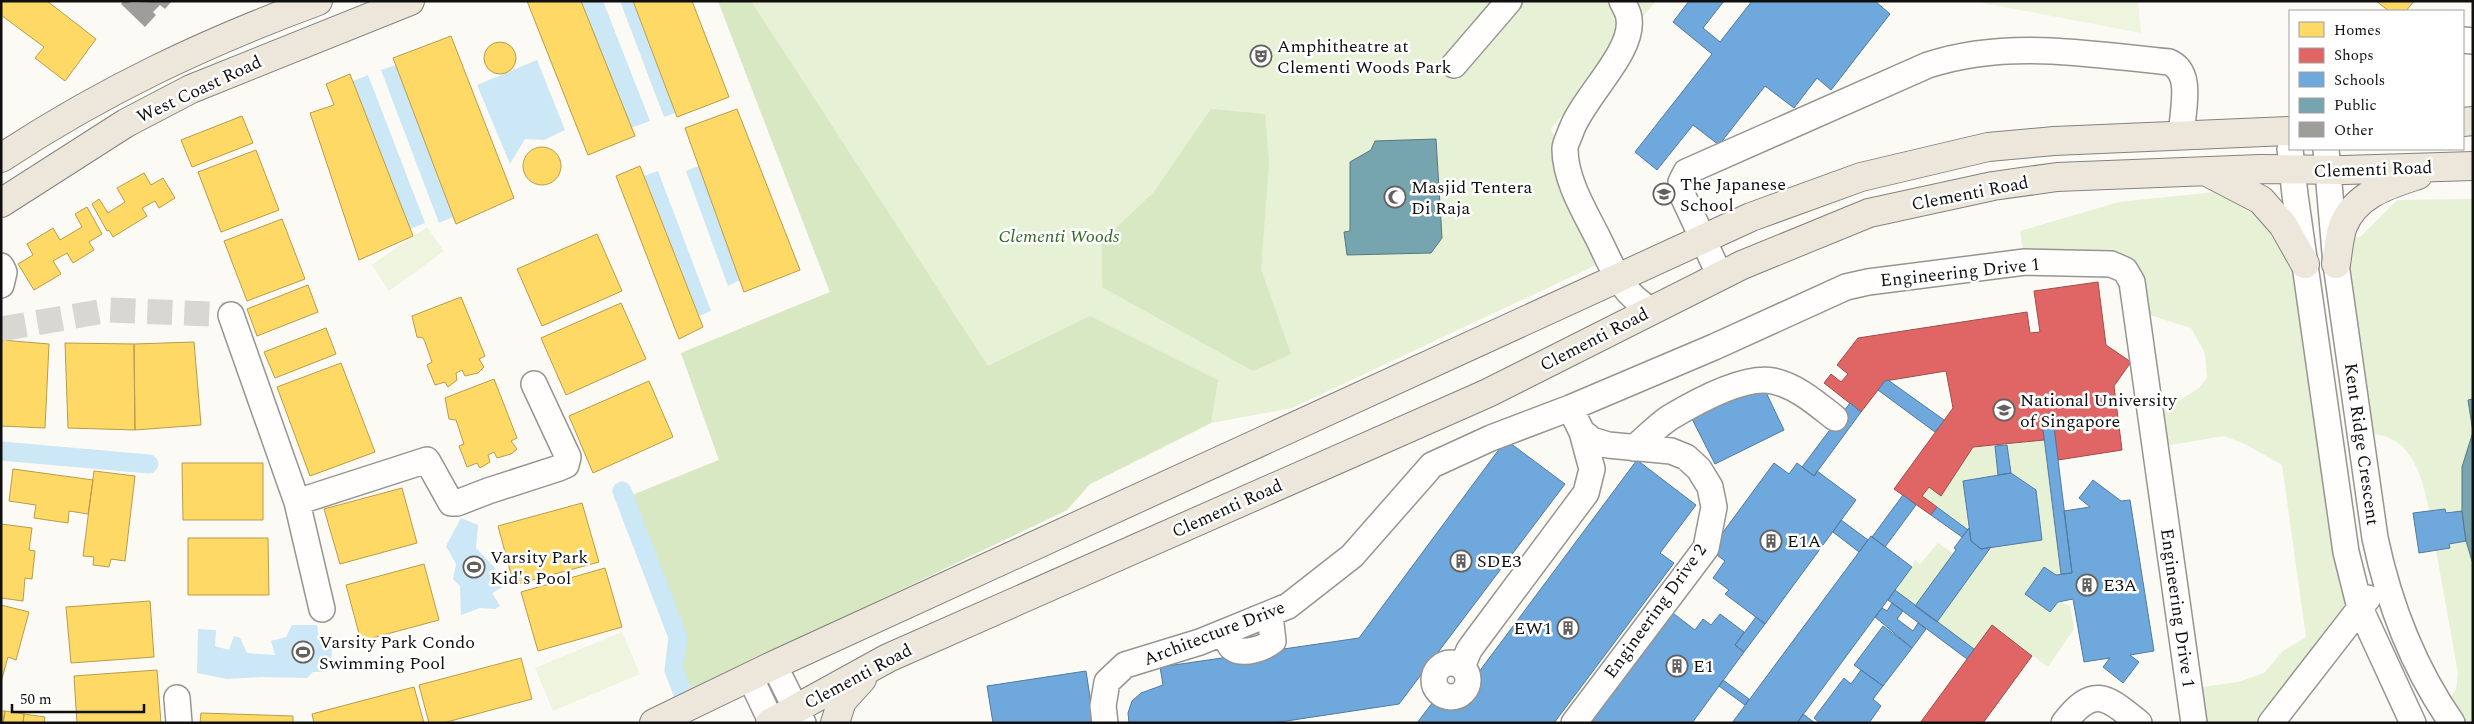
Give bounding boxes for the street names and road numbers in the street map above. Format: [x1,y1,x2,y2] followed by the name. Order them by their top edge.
[132,49,266,130] street label: West Coast Road
[2313,154,2433,185] street label: Clementi Road
[1909,169,2031,218] street label: Clementi Road
[1879,251,2041,294] street label: Engineering Drive 1
[1535,300,1653,378] street label: Clementi Road
[2337,361,2386,527] street label: Kent Ridge Crescent
[1167,472,1287,545] street label: Clementi Road
[2153,527,2202,689] street label: Engineering Drive 1
[1597,538,1714,684] street label: Engineering Drive 2
[1139,594,1289,673] street label: Architecture Drive
[799,637,917,716] street label: Clementi Road

